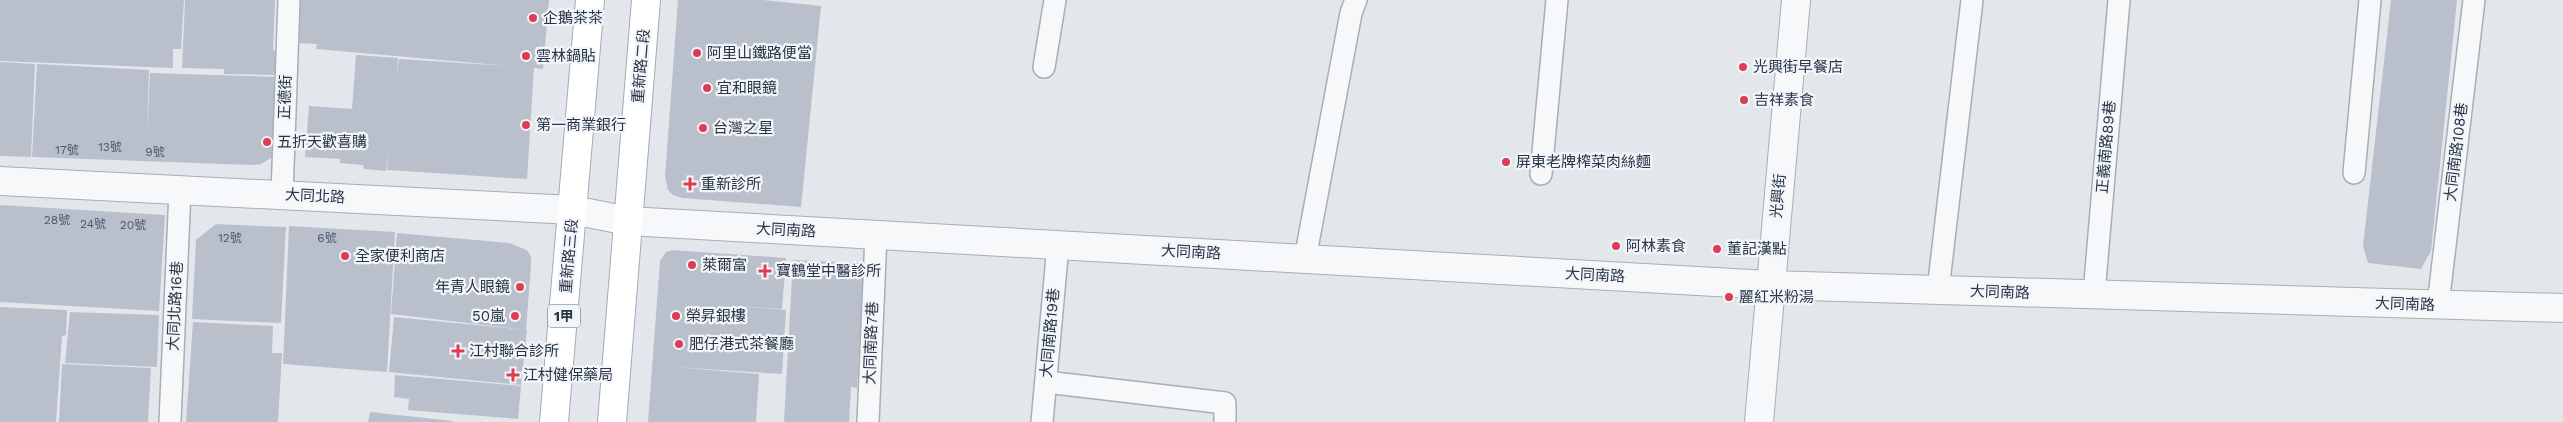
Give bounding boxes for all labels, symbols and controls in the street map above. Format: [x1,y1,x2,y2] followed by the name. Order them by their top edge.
[543,9,603,27] place label: 企鵝茶茶
[527,12,539,24] marker: 企鵝茶茶
[629,28,653,104] street label: 重新路二段
[707,44,812,62] place label: 阿里山鐵路便當
[536,47,596,65] place label: 雲林鍋貼
[691,47,703,59] marker: 阿里山鐵路便當
[520,50,532,62] marker: 雲林鍋貼
[1753,58,1843,76] place label: 光興街早餐店
[1737,61,1749,73] marker: 光興街早餐店
[275,74,295,120] street label: 正德街
[717,79,777,97] place label: 宜和眼鏡
[701,82,713,94] marker: 宜和眼鏡
[1754,91,1814,109] place label: 吉祥素食
[1738,94,1750,106] marker: 吉祥素食
[2093,100,2119,194] street label: 正義南路89巷
[2441,102,2471,202] street label: 大同南路108巷
[536,116,626,134] place label: 第一商業銀行
[520,119,532,131] marker: 第一商業銀行
[713,119,773,137] place label: 台灣之星
[697,122,709,134] marker: 台灣之星
[277,133,367,151] place label: 五折天歡喜購
[261,136,273,148] marker: 五折天歡喜購
[98,140,122,154] house number: 13號
[55,143,79,157] house number: 17號
[145,145,165,159] house number: 9號
[1516,153,1651,171] place label: 屏東老牌榨菜肉絲麵
[1500,156,1512,168] marker: 屏東老牌榨菜肉絲麵
[1767,173,1789,219] street label: 光興街
[701,175,761,193] place label: 重新診所
[683,177,697,191] marker: 重新診所
[285,185,345,207] street label: 大同北路
[44,213,70,227] house number: 28號
[80,217,106,231] house number: 24號
[120,218,146,232] house number: 20號
[557,218,581,294] street label: 重新路三段
[756,219,816,241] street label: 大同南路
[218,231,242,245] house number: 12號
[317,231,337,245] house number: 6號
[1626,237,1686,255] place label: 阿林素食
[1610,240,1622,252] marker: 阿林素食
[1727,240,1787,258] place label: 董記漢點
[1161,241,1221,263] street label: 大同南路
[1711,243,1723,255] marker: 董記漢點
[355,247,445,265] place label: 全家便利商店
[339,250,351,262] marker: 全家便利商店
[702,256,747,274] place label: 萊爾富
[686,259,698,271] marker: 萊爾富
[164,261,186,351] street label: 大同北路16巷
[776,262,881,280] place label: 寶鶴堂中醫診所
[758,264,772,278] marker: 寶鶴堂中醫診所
[1565,264,1625,286] street label: 大同南路
[435,278,510,296] place label: 年青人眼鏡
[514,281,526,293] marker: 年青人眼鏡
[1970,282,2030,302] street label: 大同南路
[1037,287,1063,379] street label: 大同南路19巷
[1739,288,1814,306] place label: 麗紅米粉湯
[1723,291,1735,303] marker: 麗紅米粉湯
[2375,294,2435,314] street label: 大同南路
[861,301,881,385] street label: 大同南路7巷
[548,304,580,328] road number: 1甲
[472,307,505,325] place label: 50嵐
[686,307,746,325] place label: 榮昇銀樓
[509,310,521,322] marker: 50嵐
[670,310,682,322] marker: 榮昇銀樓
[689,335,794,353] place label: 肥仔港式茶餐廳
[673,338,685,350] marker: 肥仔港式茶餐廳
[469,342,559,360] place label: 江村聯合診所
[451,344,465,358] marker: 江村聯合診所
[523,366,613,384] place label: 江村健保藥局
[507,369,519,381] marker: 江村健保藥局

